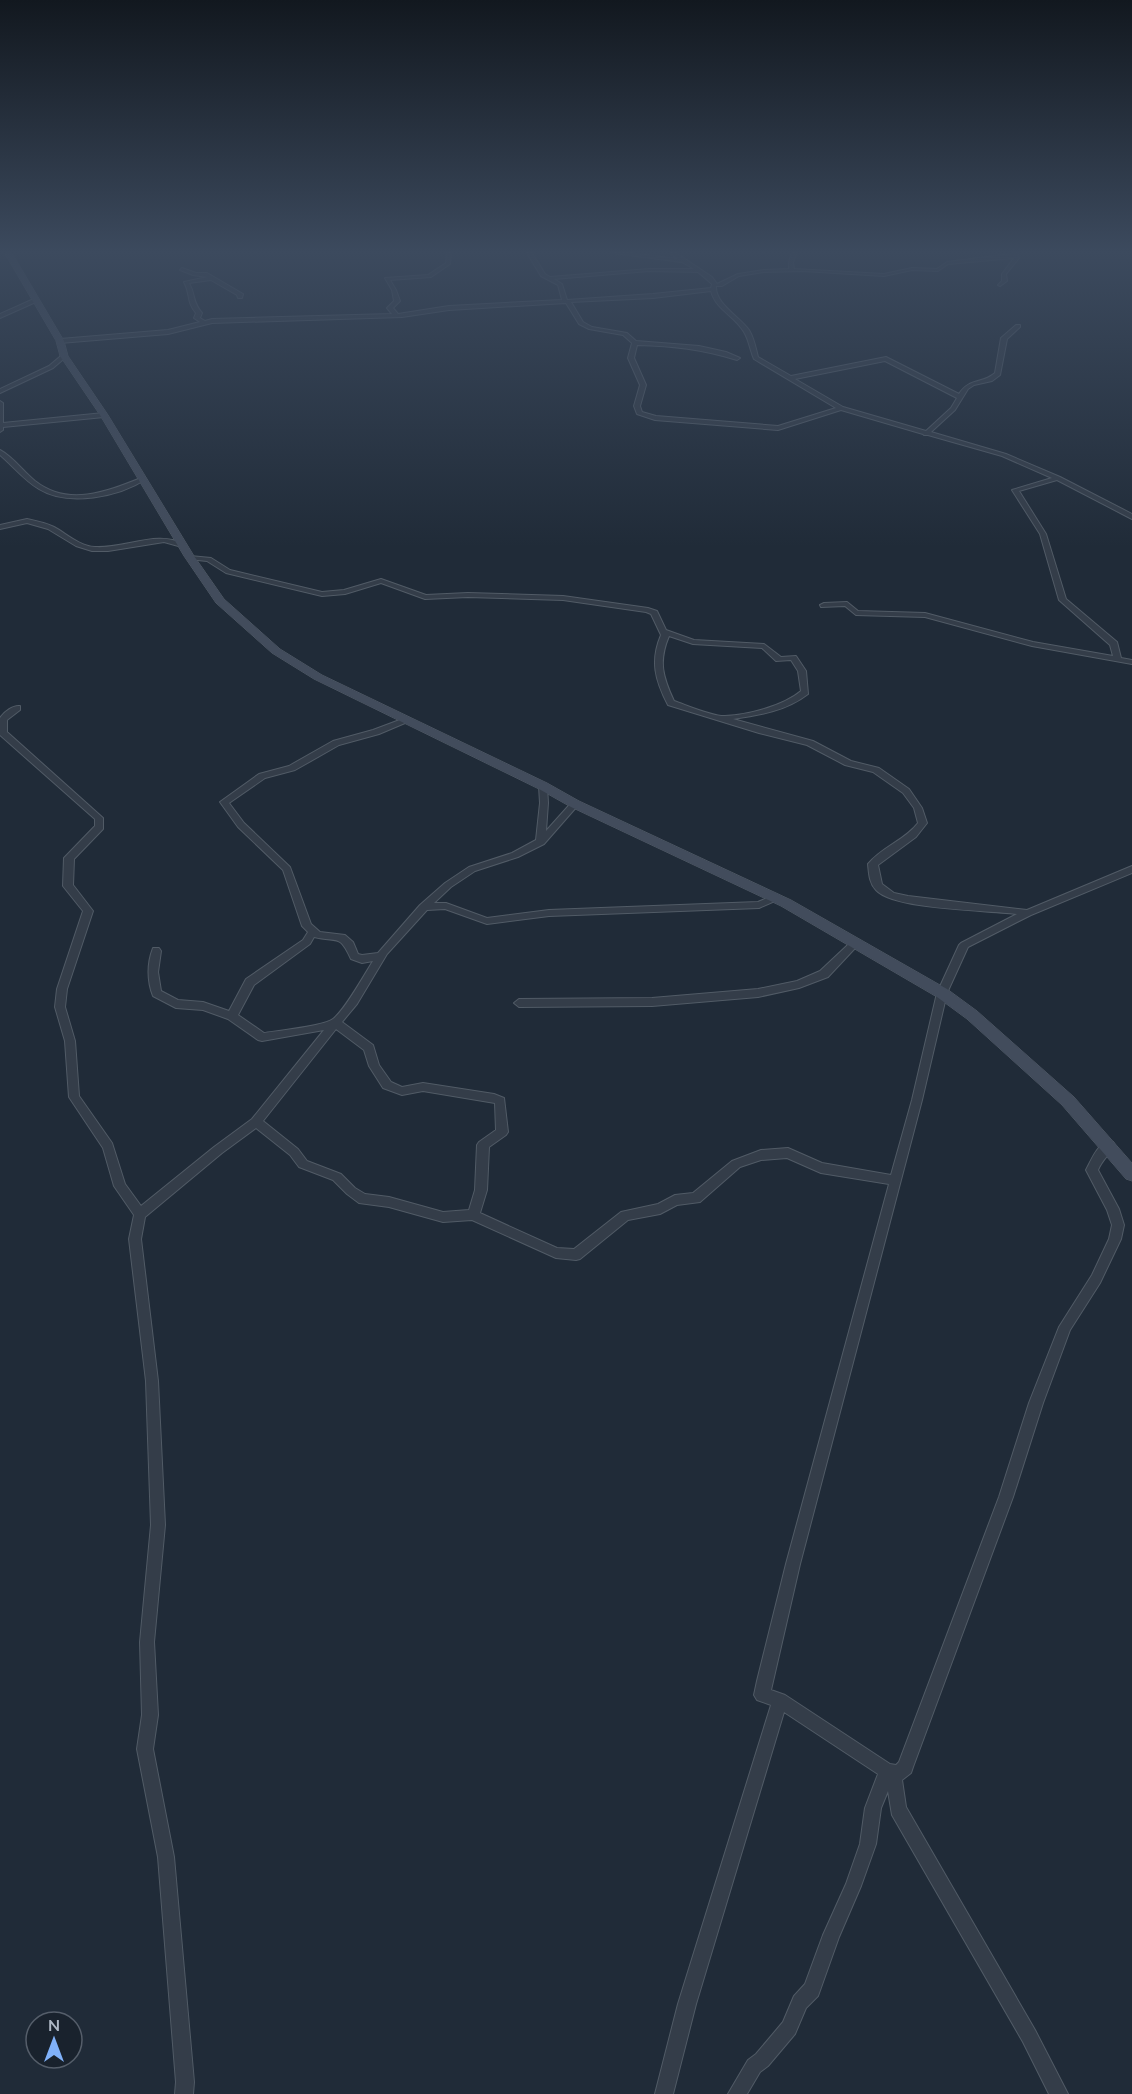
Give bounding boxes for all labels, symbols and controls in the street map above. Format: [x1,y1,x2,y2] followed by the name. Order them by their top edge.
[24,2010,84,2070] north arrow
[48,2015,60,2035] text: N

